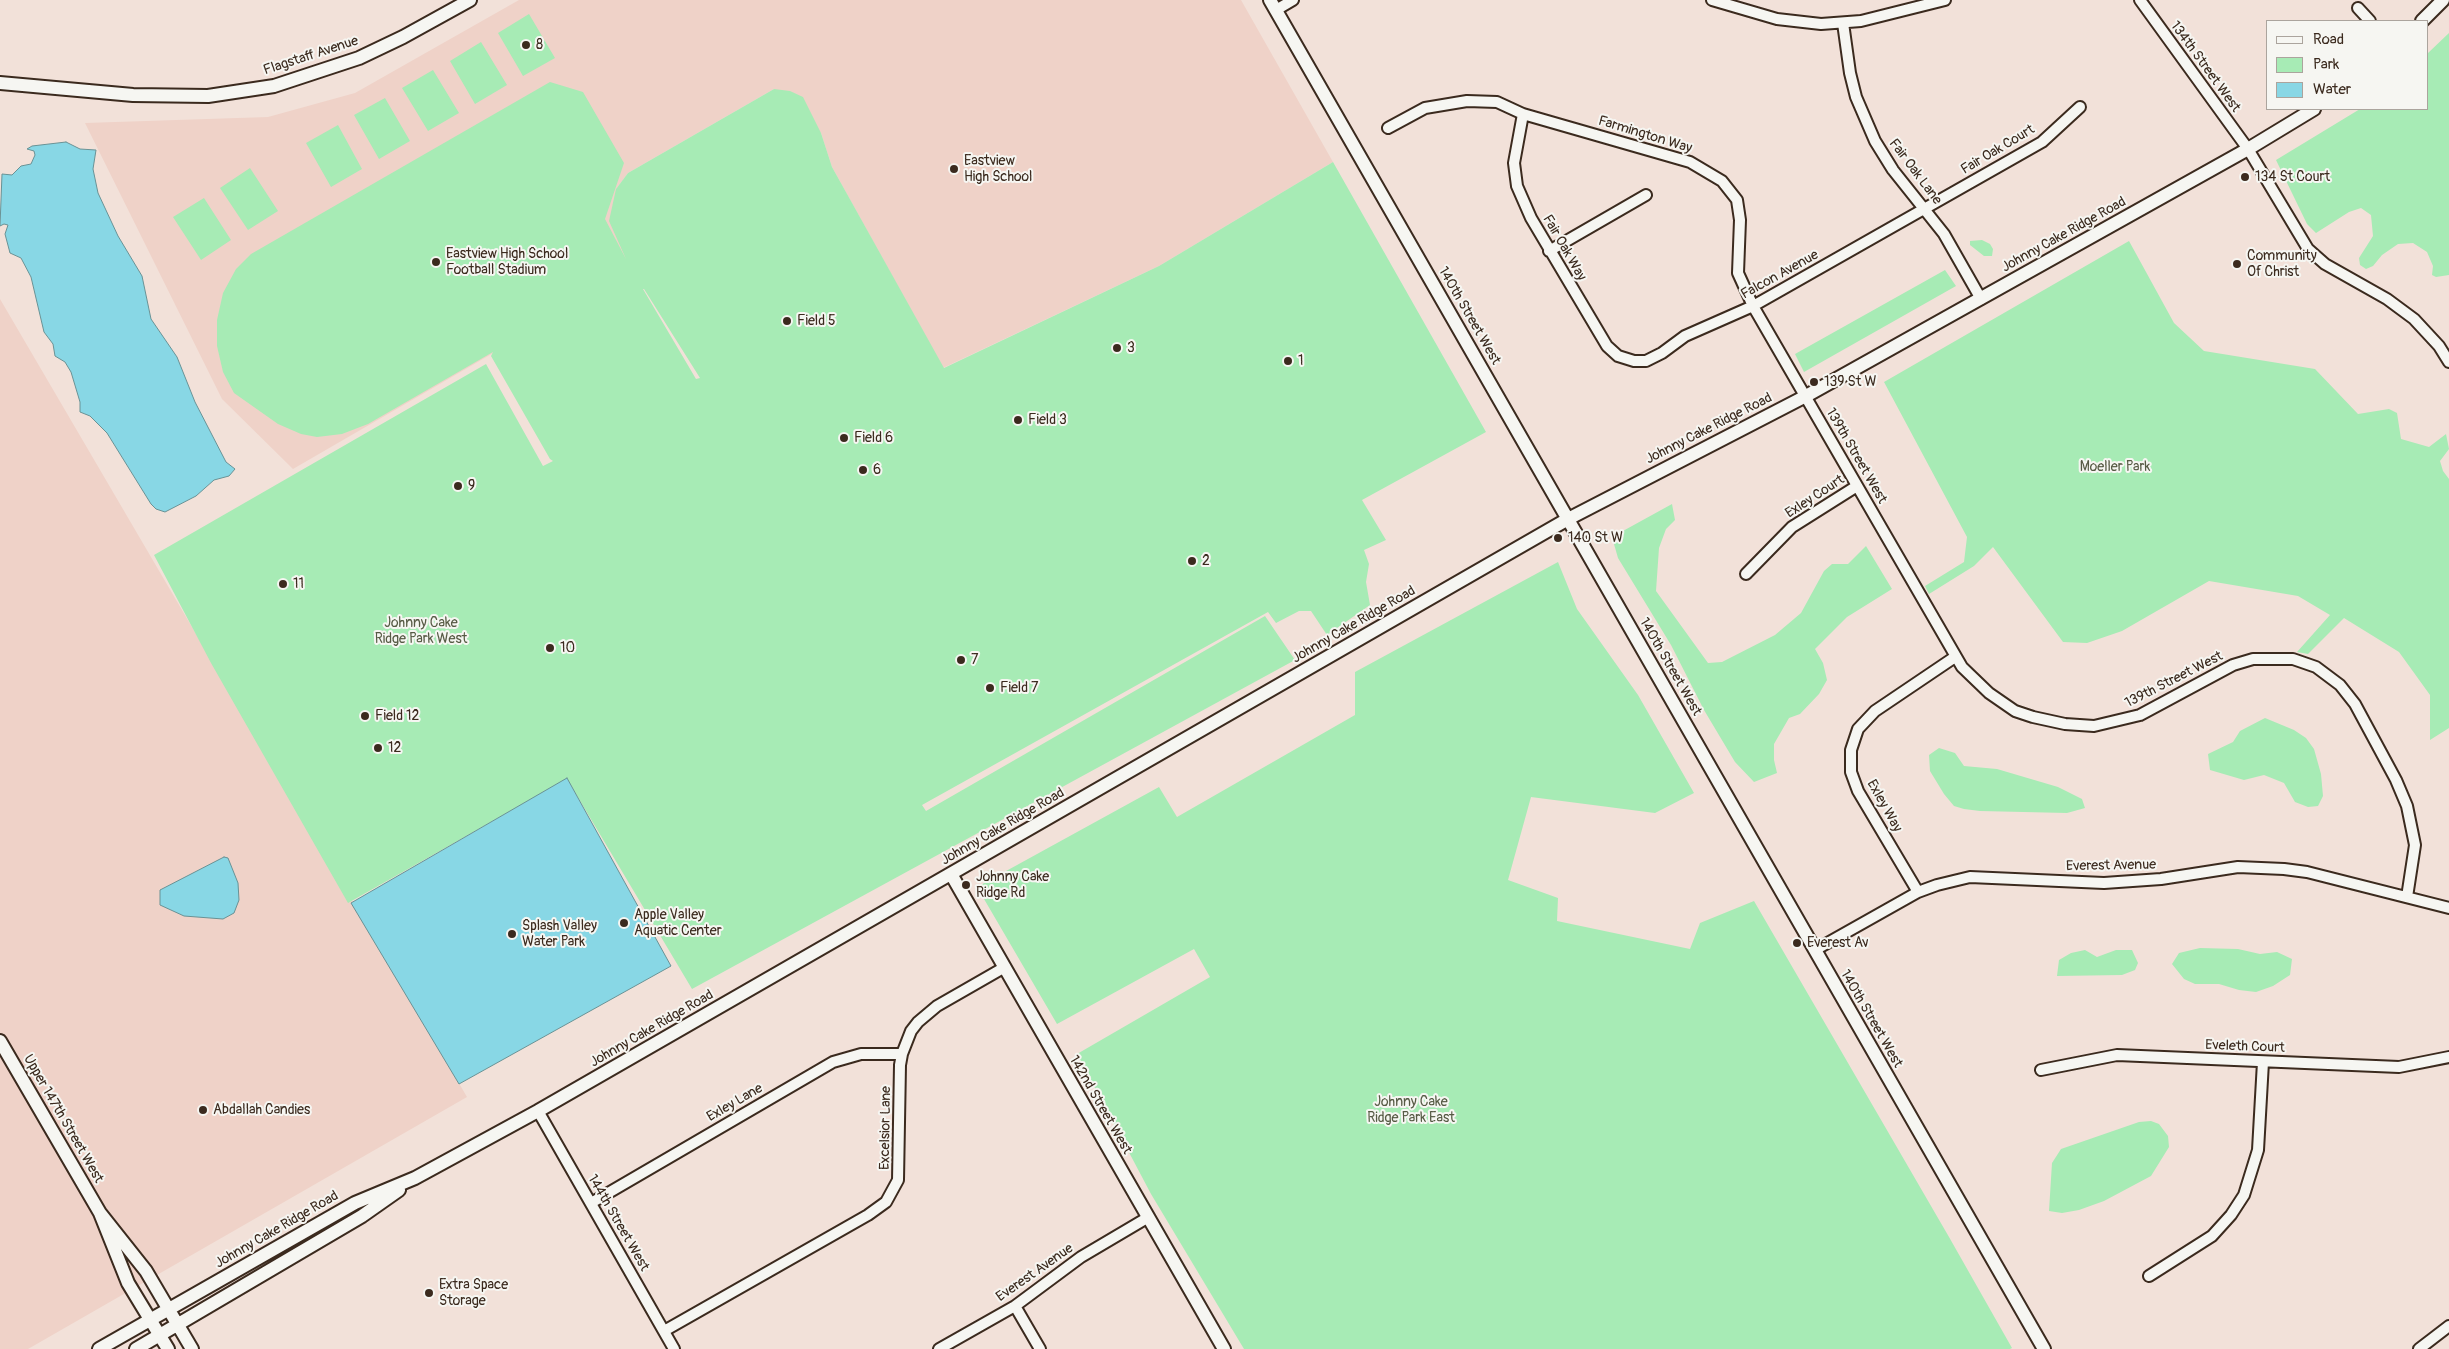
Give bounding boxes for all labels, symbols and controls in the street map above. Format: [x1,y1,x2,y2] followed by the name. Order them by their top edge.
[2166,18,2244,116] street label: 134th Street West
[2266,20,2429,110] legend
[2313,30,2344,49] text: Road
[261,33,361,79] street label: Flagstaff Avenue
[536,37,543,53] place label: 8
[520,39,532,51] marker: 8
[2313,55,2339,74] text: Park
[2313,80,2351,99] text: Water
[1596,113,1694,157] street label: Farmington Way
[1958,121,2038,179] street label: Fair Oak Court
[1885,136,1945,208] street label: Fair Oak Lane
[964,153,1032,186] place label: Eastview High School
[948,163,960,175] marker: Eastview High School
[2255,169,2330,185] place label: 134 St Court
[2239,171,2251,183] marker: 134 St Court
[1999,194,2129,276] street label: Johnny Cake Ridge Road
[1538,212,1590,284] street label: Fair Oak Way
[446,246,568,278] place label: Eastview High School Football Stadium
[1738,247,1822,303] street label: Falcon Avenue
[2247,248,2317,280] place label: Community Of Christ
[430,256,442,268] marker: Eastview High School Football Stadium
[2231,258,2243,270] marker: Community Of Christ
[1434,264,1504,368] street label: 140th Street West
[797,313,836,329] place label: Field 5
[781,315,793,327] marker: Field 5
[1127,340,1135,356] place label: 3
[1111,342,1123,354] marker: 3
[1298,353,1303,369] place label: 1
[1282,355,1294,367] marker: 1
[1824,374,1876,390] place label: 139 St W
[1808,376,1820,388] marker: 139 St W
[1643,390,1775,468] street label: Johnny Cake Ridge Road
[1822,405,1890,507] street label: 139th Street West
[1028,412,1067,428] place label: Field 3
[1012,414,1024,426] marker: Field 3
[854,430,893,446] place label: Field 6
[838,432,850,444] marker: Field 6
[2080,459,2150,475] park label: Moeller Park
[873,462,881,478] place label: 6
[857,464,869,476] marker: 6
[1782,472,1848,522] street label: Exley Court
[468,478,475,494] place label: 9
[452,480,464,492] marker: 9
[1568,530,1623,546] place label: 140 St W
[1552,532,1564,544] marker: 140 St W
[1202,553,1210,569] place label: 2
[1186,555,1198,567] marker: 2
[293,576,304,592] place label: 11
[277,578,289,590] marker: 11
[1289,583,1419,667] street label: Johnny Cake Ridge Road
[375,615,467,648] park label: Johnny Cake Ridge Park West
[1635,615,1705,719] street label: 140th Street West
[560,640,575,656] place label: 10
[544,642,556,654] marker: 10
[2122,648,2226,712] street label: 139th Street West
[971,652,978,668] place label: 7
[955,654,967,666] marker: 7
[1000,680,1038,696] place label: Field 7
[984,682,996,694] marker: Field 7
[375,708,419,724] place label: Field 12
[359,710,371,722] marker: Field 12
[388,740,401,756] place label: 12
[372,742,384,754] marker: 12
[1863,777,1905,835] street label: Exley Way
[938,785,1068,869] street label: Johnny Cake Ridge Road
[2066,857,2156,875] street label: Everest Avenue
[976,869,1049,902] place label: Johnny Cake Ridge Rd
[960,879,972,891] marker: Johnny Cake Ridge Rd
[634,907,722,940] place label: Apple Valley Aquatic Center
[618,917,630,929] marker: Apple Valley Aquatic Center
[522,918,597,950] place label: Splash Valley Water Park
[506,928,518,940] marker: Splash Valley Water Park
[1807,935,1869,951] place label: Everest Av
[1791,937,1803,949] marker: Everest Av
[1836,967,1906,1071] street label: 140th Street West
[587,987,717,1071] street label: Johnny Cake Ridge Road
[2205,1037,2285,1057] street label: Eveleth Court
[19,1052,107,1186] street label: Upper 147th Street West
[1065,1053,1135,1157] street label: 142nd Street West
[704,1080,766,1126] street label: Exley Lane
[877,1086,895,1170] street label: Excelsior Lane
[1367,1094,1455,1126] park label: Johnny Cake Ridge Park East
[213,1102,310,1118] place label: Abdallah Candies
[197,1104,209,1116] marker: Abdallah Candies
[584,1172,652,1274] street label: 144th Street West
[212,1188,342,1272] street label: Johnny Cake Ridge Road
[993,1240,1077,1306] street label: Everest Avenue
[439,1277,508,1310] place label: Extra Space Storage
[423,1287,435,1299] marker: Extra Space Storage

